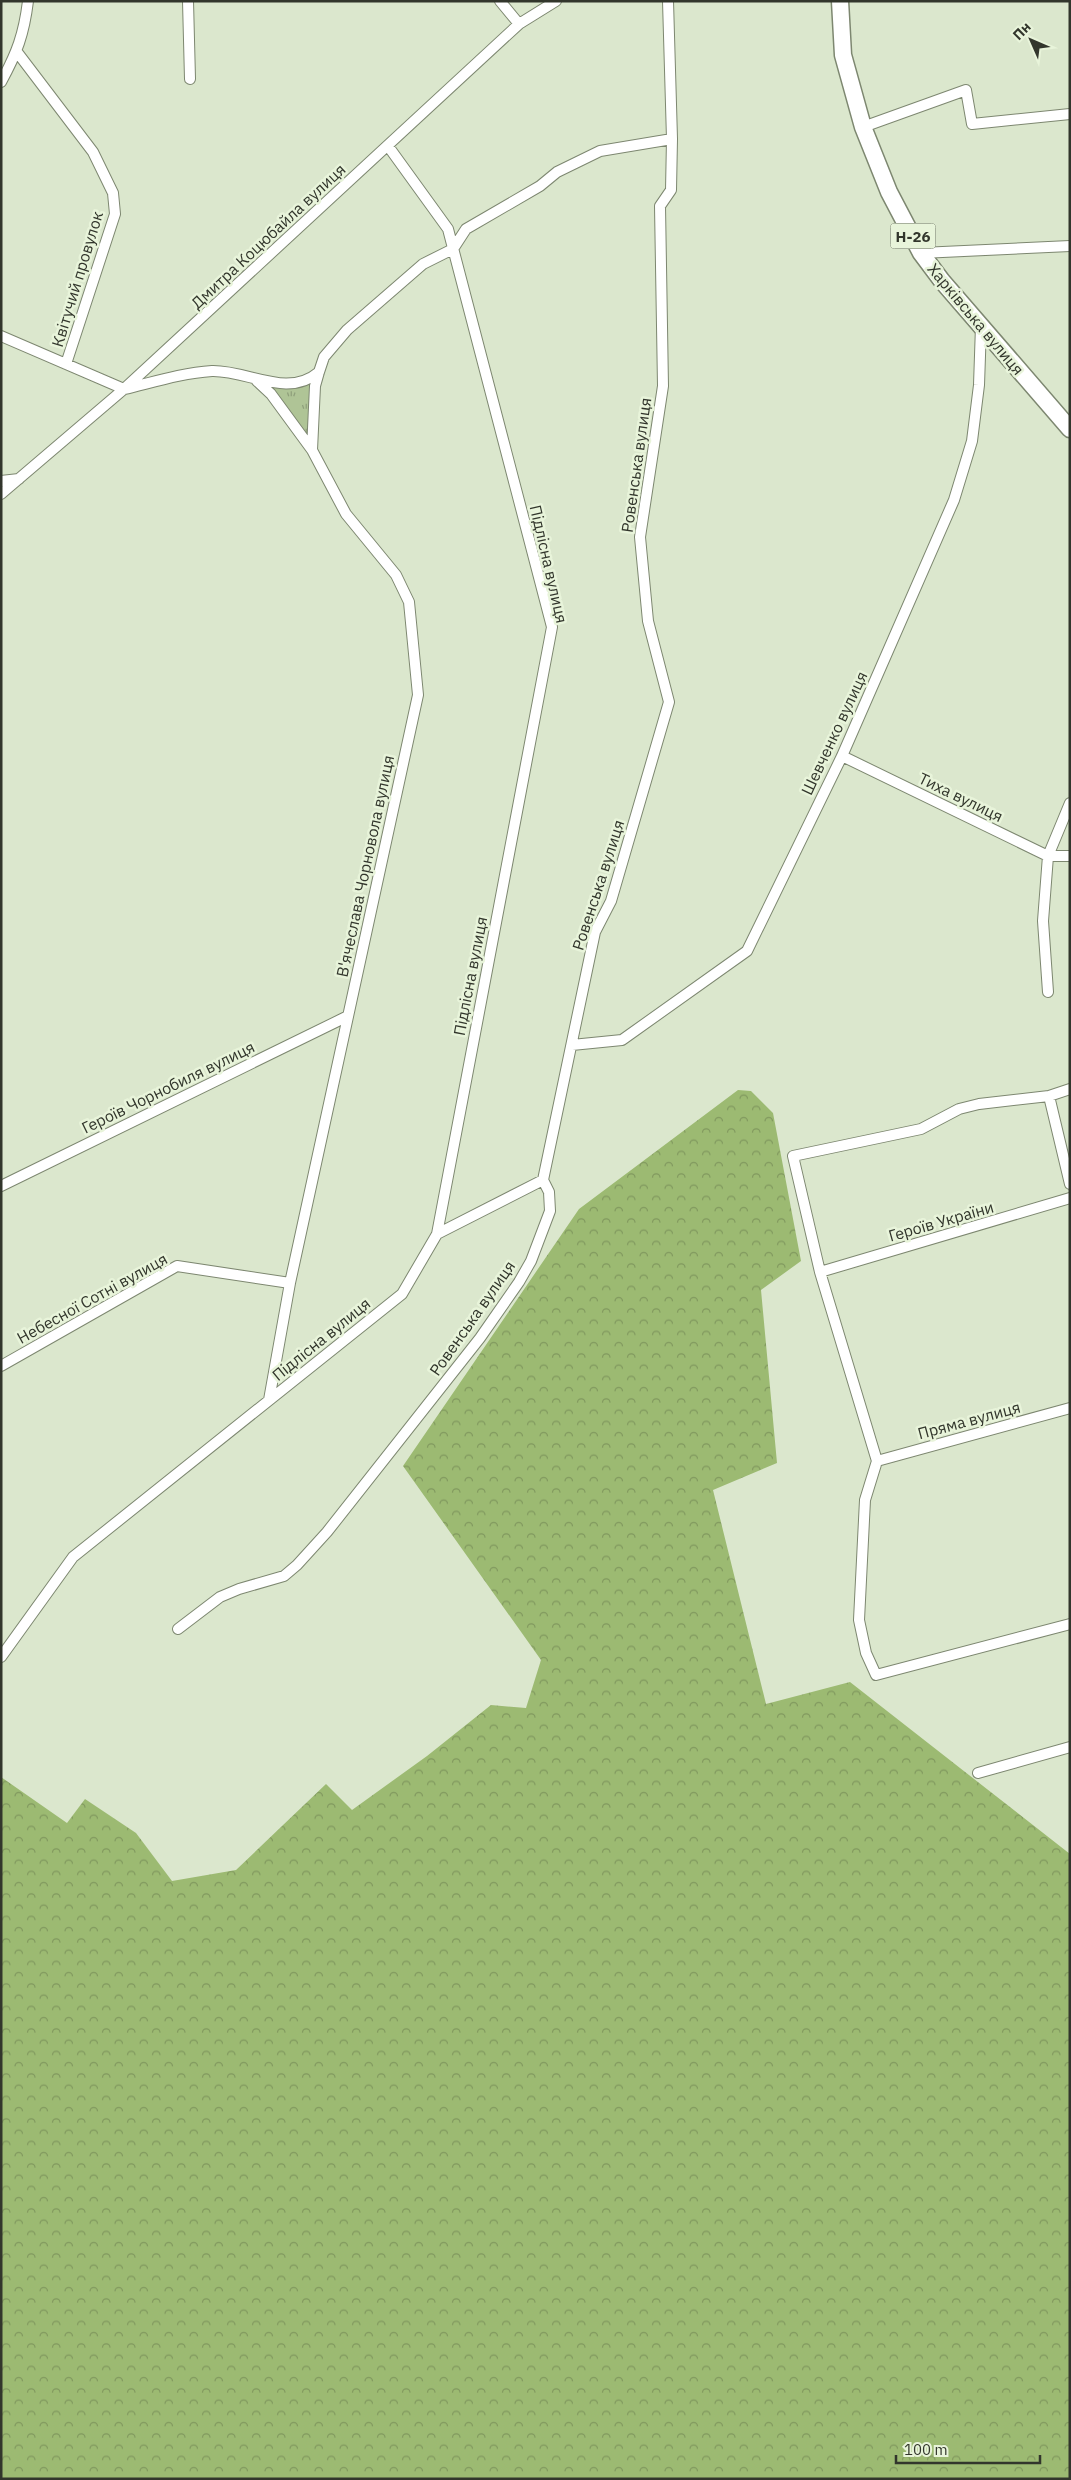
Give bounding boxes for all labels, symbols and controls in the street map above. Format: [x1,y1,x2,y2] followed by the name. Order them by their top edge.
[1006,15,1056,65] north arrow
[1009,18,1035,44] text: Пн
[187,159,349,313] street label: Дмитра Коцюбайла вулиця
[47,208,107,349] street label: Квітучий провулок
[890,224,936,248] road number: Н-26
[923,259,1029,379] street label: Харківська вулиця
[617,396,655,534] street label: Ровенська вулиця
[526,503,572,625] street label: Підлісна вулиця
[797,668,871,798] street label: Шевченко вулиця
[332,753,398,979] street label: В'ячеслава Чорновола вулиця
[916,768,1006,826] street label: Тиха вулиця
[567,817,629,953] street label: Ровенська вулиця
[449,915,491,1037] street label: Підлісна вулиця
[78,1036,258,1138] street label: Героїв Чорнобиля вулиця
[886,1196,996,1246] street label: Героїв України
[13,1248,171,1348] street label: Небесної Сотні вулиця
[425,1257,519,1379] street label: Ровенська вулиця
[268,1293,374,1385] street label: Підлісна вулиця
[915,1397,1023,1443] street label: Пряма вулиця
[896,2432,1040,2464] scale bar
[904,2440,948,2459] text: 100 m

